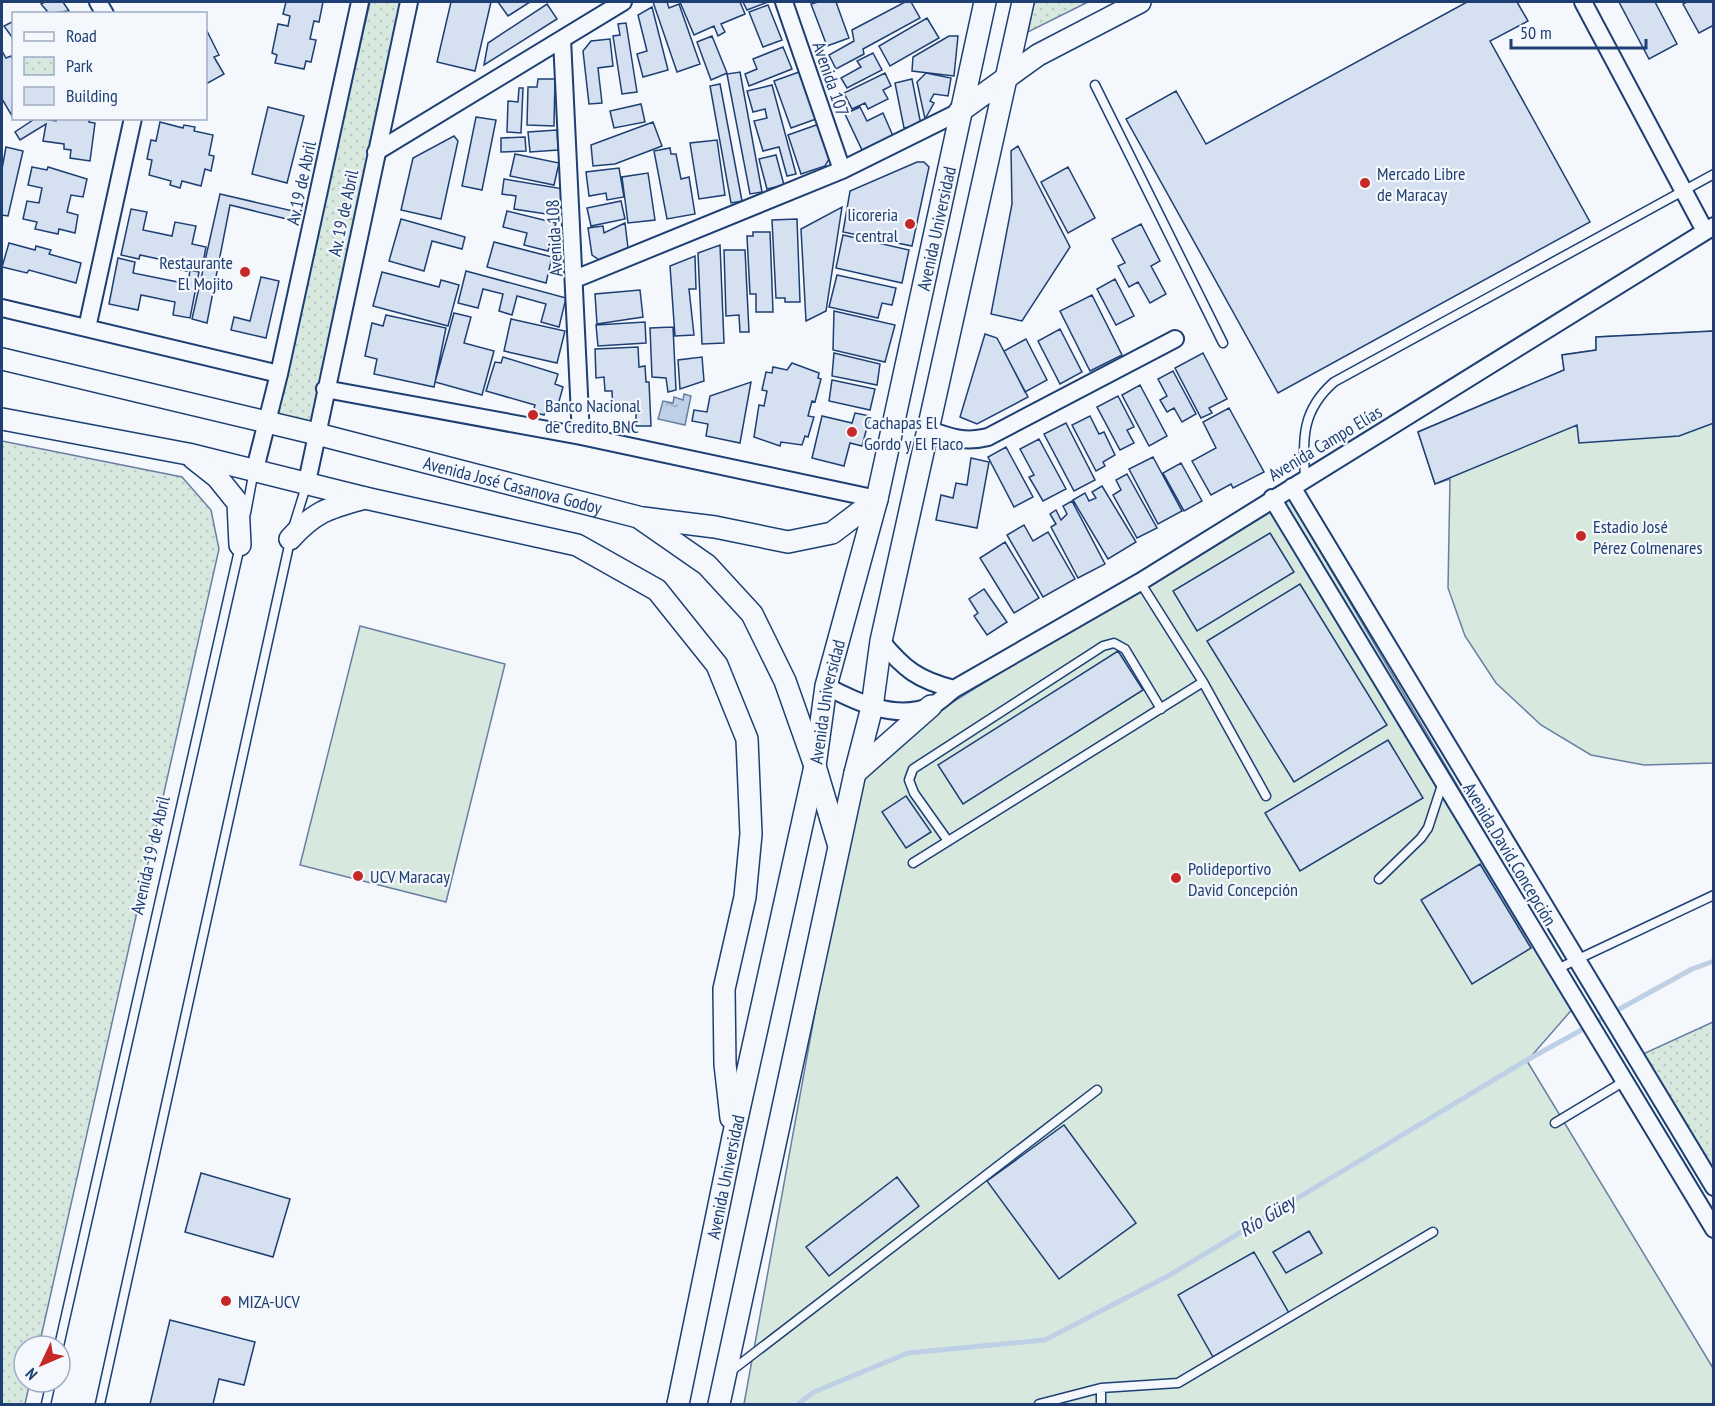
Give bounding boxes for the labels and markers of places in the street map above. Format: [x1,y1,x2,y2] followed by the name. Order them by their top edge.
[1377,162,1465,206] place label: Mercado Libre de Maracay
[1358,176,1372,190] marker: Mercado Libre de Maracay
[848,203,899,247] place label: licoreria central
[903,217,917,231] marker: licoreria central
[159,251,233,295] place label: Restaurante El Mojito
[238,265,252,279] marker: Restaurante El Mojito
[545,394,641,438] place label: Banco Nacional de Credito BNC
[526,408,540,422] marker: Banco Nacional de Credito BNC
[864,411,964,455] place label: Cachapas El Gordo y El Flaco
[845,425,859,439] marker: Cachapas El Gordo y El Flaco
[1593,515,1703,559] place label: Estadio José Pérez Colmenares
[1574,529,1588,543] marker: Estadio José Pérez Colmenares
[1188,857,1298,901] place label: Polideportivo David Concepción
[370,865,450,888] place label: UCV Maracay
[351,869,365,883] marker: UCV Maracay
[1169,871,1183,885] marker: Polideportivo David Concepción
[238,1290,301,1313] place label: MIZA-UCV
[219,1294,233,1308] marker: MIZA-UCV

